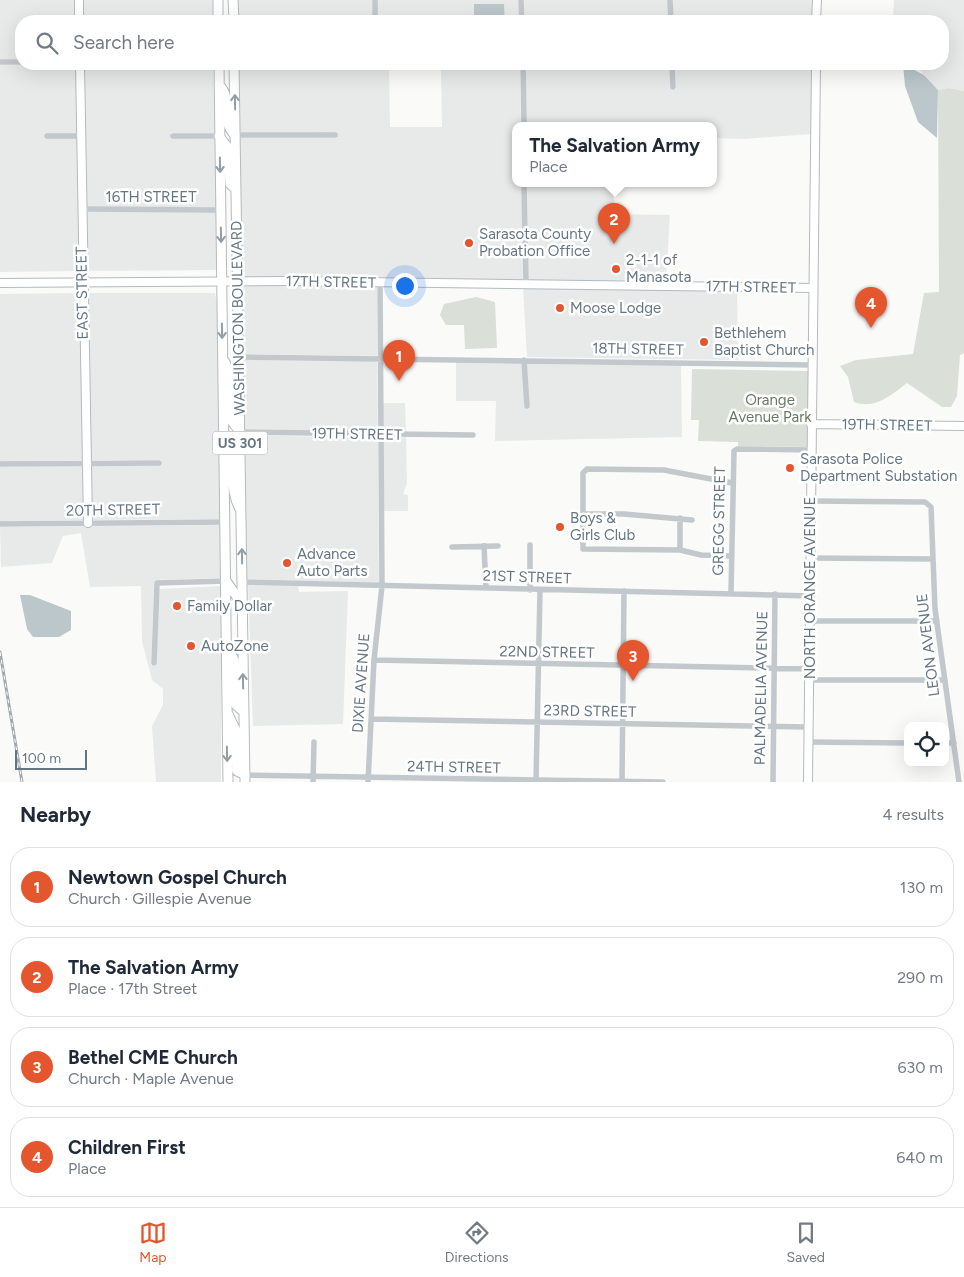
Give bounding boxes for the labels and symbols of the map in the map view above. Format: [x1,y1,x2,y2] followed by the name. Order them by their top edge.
[230,95,240,111] one-way arrow
[215,157,224,173] one-way arrow
[106,188,197,206] street label: 16TH STREET
[598,203,630,244] pin: 2
[227,221,249,415] street label: WASHINGTON BOULEVARD
[479,225,591,260] place label: Sarasota County Probation Office
[216,227,226,243] one-way arrow
[463,237,475,249] marker: Sarasota County Probation Office
[72,246,92,340] street label: EAST STREET
[626,251,691,286] place label: 2-1-1 of Manasota
[610,263,622,275] marker: 2-1-1 of Manasota
[286,272,377,292] street label: 17TH STREET
[392,273,418,299] your location
[706,277,797,297] street label: 17TH STREET
[855,287,887,328] pin: 4
[570,299,661,317] place label: Moose Lodge
[554,302,566,314] marker: Moose Lodge
[217,322,227,338] one-way arrow
[714,324,814,359] place label: Bethlehem Baptist Church
[698,336,710,348] marker: Bethlehem Baptist Church
[592,339,685,359] street label: 18TH STREET
[383,340,415,381] pin: 1
[729,391,812,426] park label: Orange Avenue Park
[841,415,933,435] street label: 19TH STREET
[311,424,403,444] street label: 19TH STREET
[212,432,268,454] road number: US 301
[800,450,957,485] place label: Sarasota Police Department Substation
[784,462,796,474] marker: Sarasota Police Department Substation
[709,466,729,576] street label: GREGG STREET
[801,497,819,679] street label: NORTH ORANGE AVENUE
[66,500,161,520] street label: 20TH STREET
[570,509,635,544] place label: Boys & Girls Club
[554,521,566,533] marker: Boys & Girls Club
[297,545,367,580] place label: Advance Auto Parts
[237,548,247,564] one-way arrow
[281,557,293,569] marker: Advance Auto Parts
[482,566,572,588] street label: 21ST STREET
[913,593,943,697] street label: LEON AVENUE
[187,597,272,615] place label: Family Dollar
[171,600,183,612] marker: Family Dollar
[751,611,771,765] street label: PALMADELIA AVENUE
[349,632,373,734] street label: DIXIE AVENUE
[201,637,269,655] place label: AutoZone
[185,640,197,652] marker: AutoZone
[617,640,649,681] pin: 3
[499,642,596,662] street label: 22ND STREET
[238,673,248,690] one-way arrow
[543,701,637,721] street label: 23RD STREET
[222,746,232,762] one-way arrow
[15,747,88,770] scale bar
[407,757,502,777] street label: 24TH STREET

